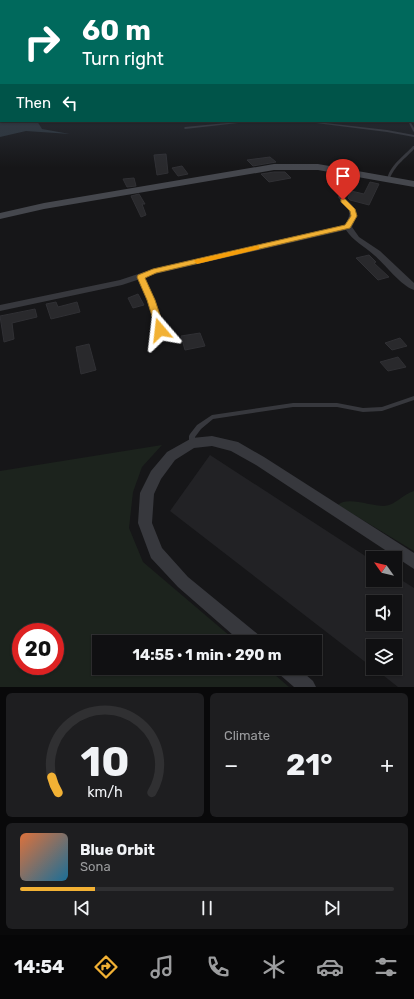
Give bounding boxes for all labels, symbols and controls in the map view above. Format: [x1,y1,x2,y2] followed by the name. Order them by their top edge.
[82,14,151,47] text: 60 m
[16,16,68,68] icon: right
[82,48,164,70] text: Turn right
[59,92,81,114] icon: left
[16,94,51,112] text: Then
[326,159,360,200] pin
[332,165,354,187] icon: arrive
[139,309,181,351] position arrow
[366,551,402,587] north arrow
[366,551,402,675] map controls
[366,595,402,631] button: sound
[12,623,64,675] speed limit sign: 20
[366,639,402,675] button: layers
[133,646,281,664] text: 14:55 · 1 min · 290 m
[224,728,270,743] text: Climate
[81,737,129,786] text: 10
[286,747,333,783] text: 21°
[224,752,238,779] text: −
[380,752,394,779] text: +
[87,784,123,801] text: km/h
[80,841,155,859] text: Blue Orbit
[80,859,111,874] text: Sona
[71,897,93,919] icon: previous
[196,897,218,919] icon: pause
[321,897,343,919] icon: next
[92,953,120,981] icon: directions
[148,953,176,981] icon: music
[204,953,232,981] icon: phone
[260,953,288,981] icon: climate
[316,953,344,981] icon: car
[372,953,400,981] icon: filters
[14,956,64,978] text: 14:54

